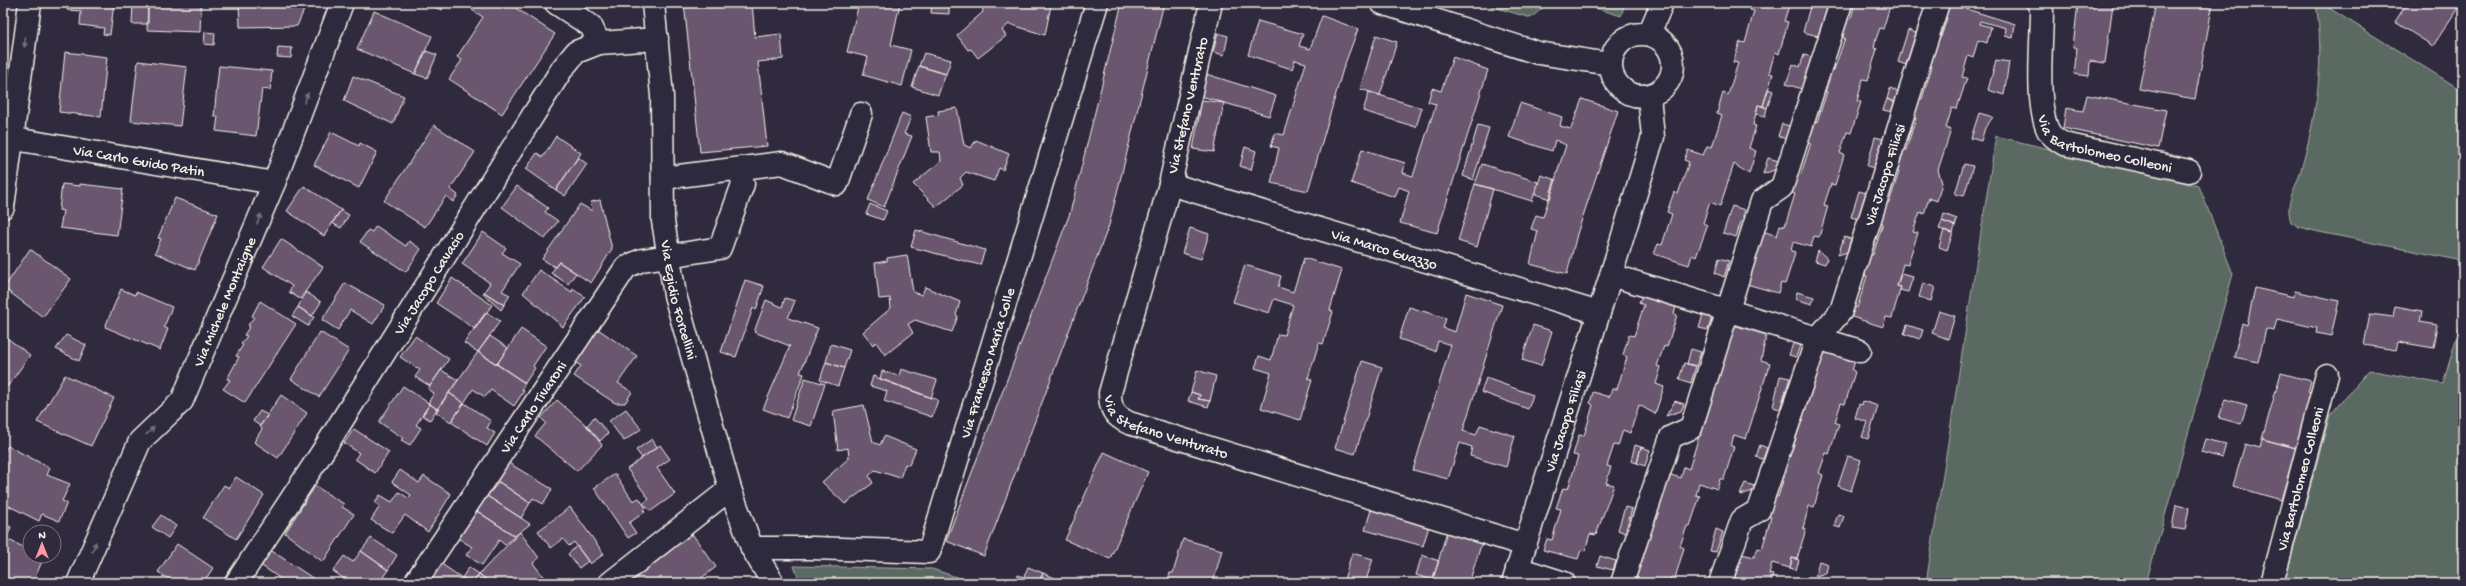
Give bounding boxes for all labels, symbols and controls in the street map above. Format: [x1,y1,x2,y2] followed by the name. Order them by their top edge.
[1164,35,1213,176] street label: Via Stefano Venturato
[22,36,28,48] one-way arrow
[304,91,310,103] one-way arrow
[2032,112,2174,178] street label: Via Bartolomeo Colleoni
[1861,122,1910,229] street label: Via Jacopo Filiasi
[71,142,206,182] street label: Via Carlo Guido Patin
[257,212,263,224] one-way arrow
[1328,226,1439,275] street label: Via Marco Guazzo
[390,228,469,339] street label: Via Jacopo Cavacio
[190,234,261,371] street label: Via Michele Montaigne
[655,238,700,362] street label: Via Egidio Forcellini
[957,286,1020,442] street label: Via Francesco Maria Colle
[497,358,572,458] street label: Via Carlo Tivaroni
[1541,368,1591,476] street label: Via Jacopo Filiasi
[1099,394,1230,464] street label: Via Stefano Venturato
[2274,405,2329,554] street label: Via Bartolomeo Colleoni
[145,427,155,436] one-way arrow
[22,524,62,564] north arrow
[38,530,46,542] text: N
[91,542,97,553] one-way arrow

